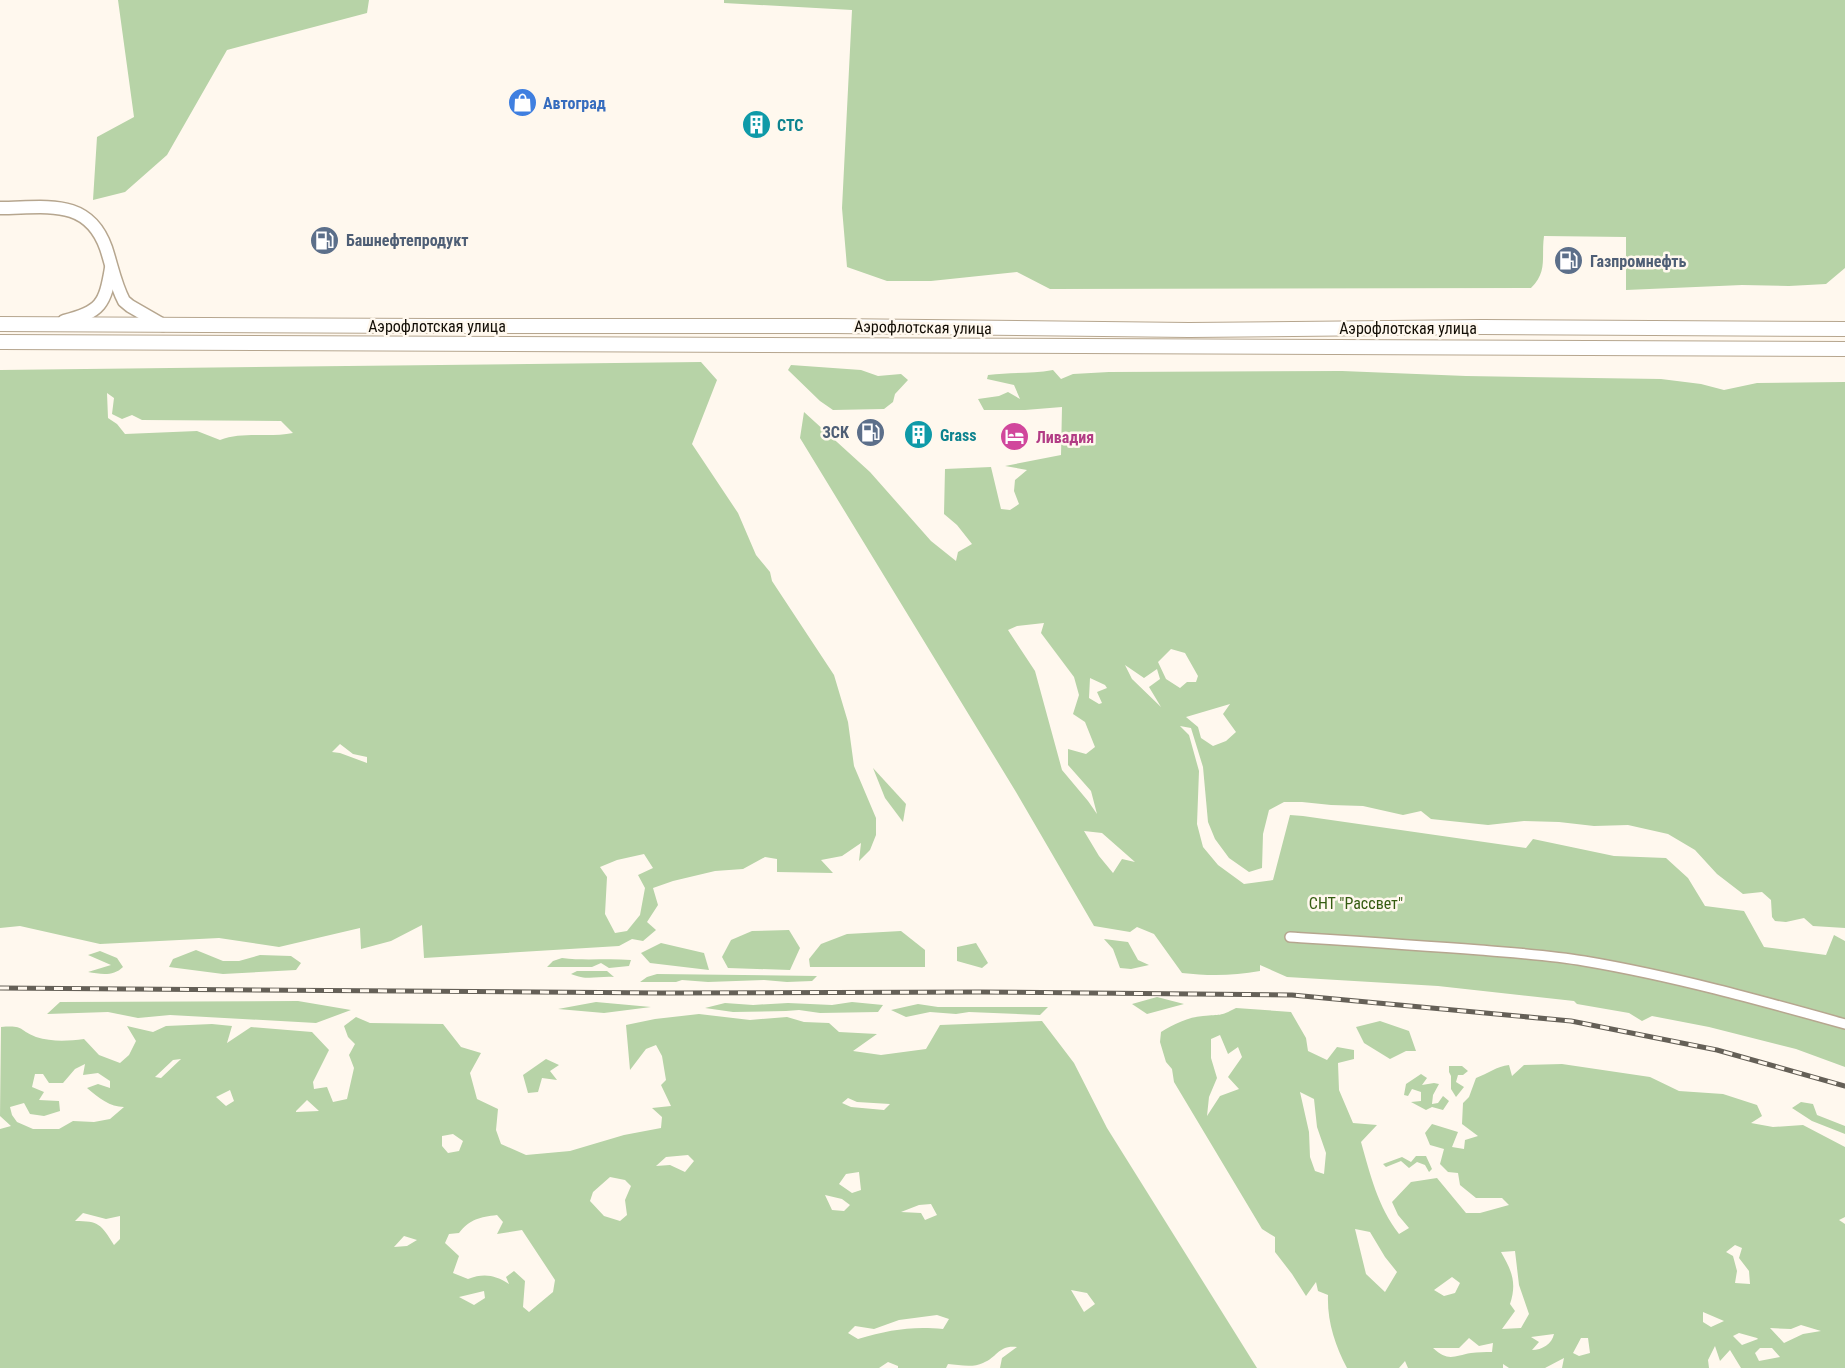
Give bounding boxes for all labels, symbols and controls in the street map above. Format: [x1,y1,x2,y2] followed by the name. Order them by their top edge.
[506,87,538,119] shop icon: Автоград
[543,94,606,113] place label: Автоград
[740,109,772,141] building icon: СТС
[777,116,803,135] place label: СТС
[309,224,341,256] fuel station icon: Башнефтепродукт
[346,231,469,250] place label: Башнефтепродукт
[1553,245,1585,277] fuel station icon: Газпромнефть
[1590,252,1687,271] place label: Газпромнефть
[368,317,506,336] street label: Аэрофлотская улица
[854,317,992,338] street label: Аэрофлотская улица
[1339,319,1477,338] street label: Аэрофлотская улица
[854,416,886,448] fuel station icon: ЗСК
[903,419,935,451] building icon: Grass
[999,421,1031,453] hotel icon: Ливадия
[822,423,850,442] place label: ЗСК
[940,426,977,445] place label: Grass
[1036,428,1094,447] place label: Ливадия
[1309,894,1403,913] park label: СНТ "Рассвет"

